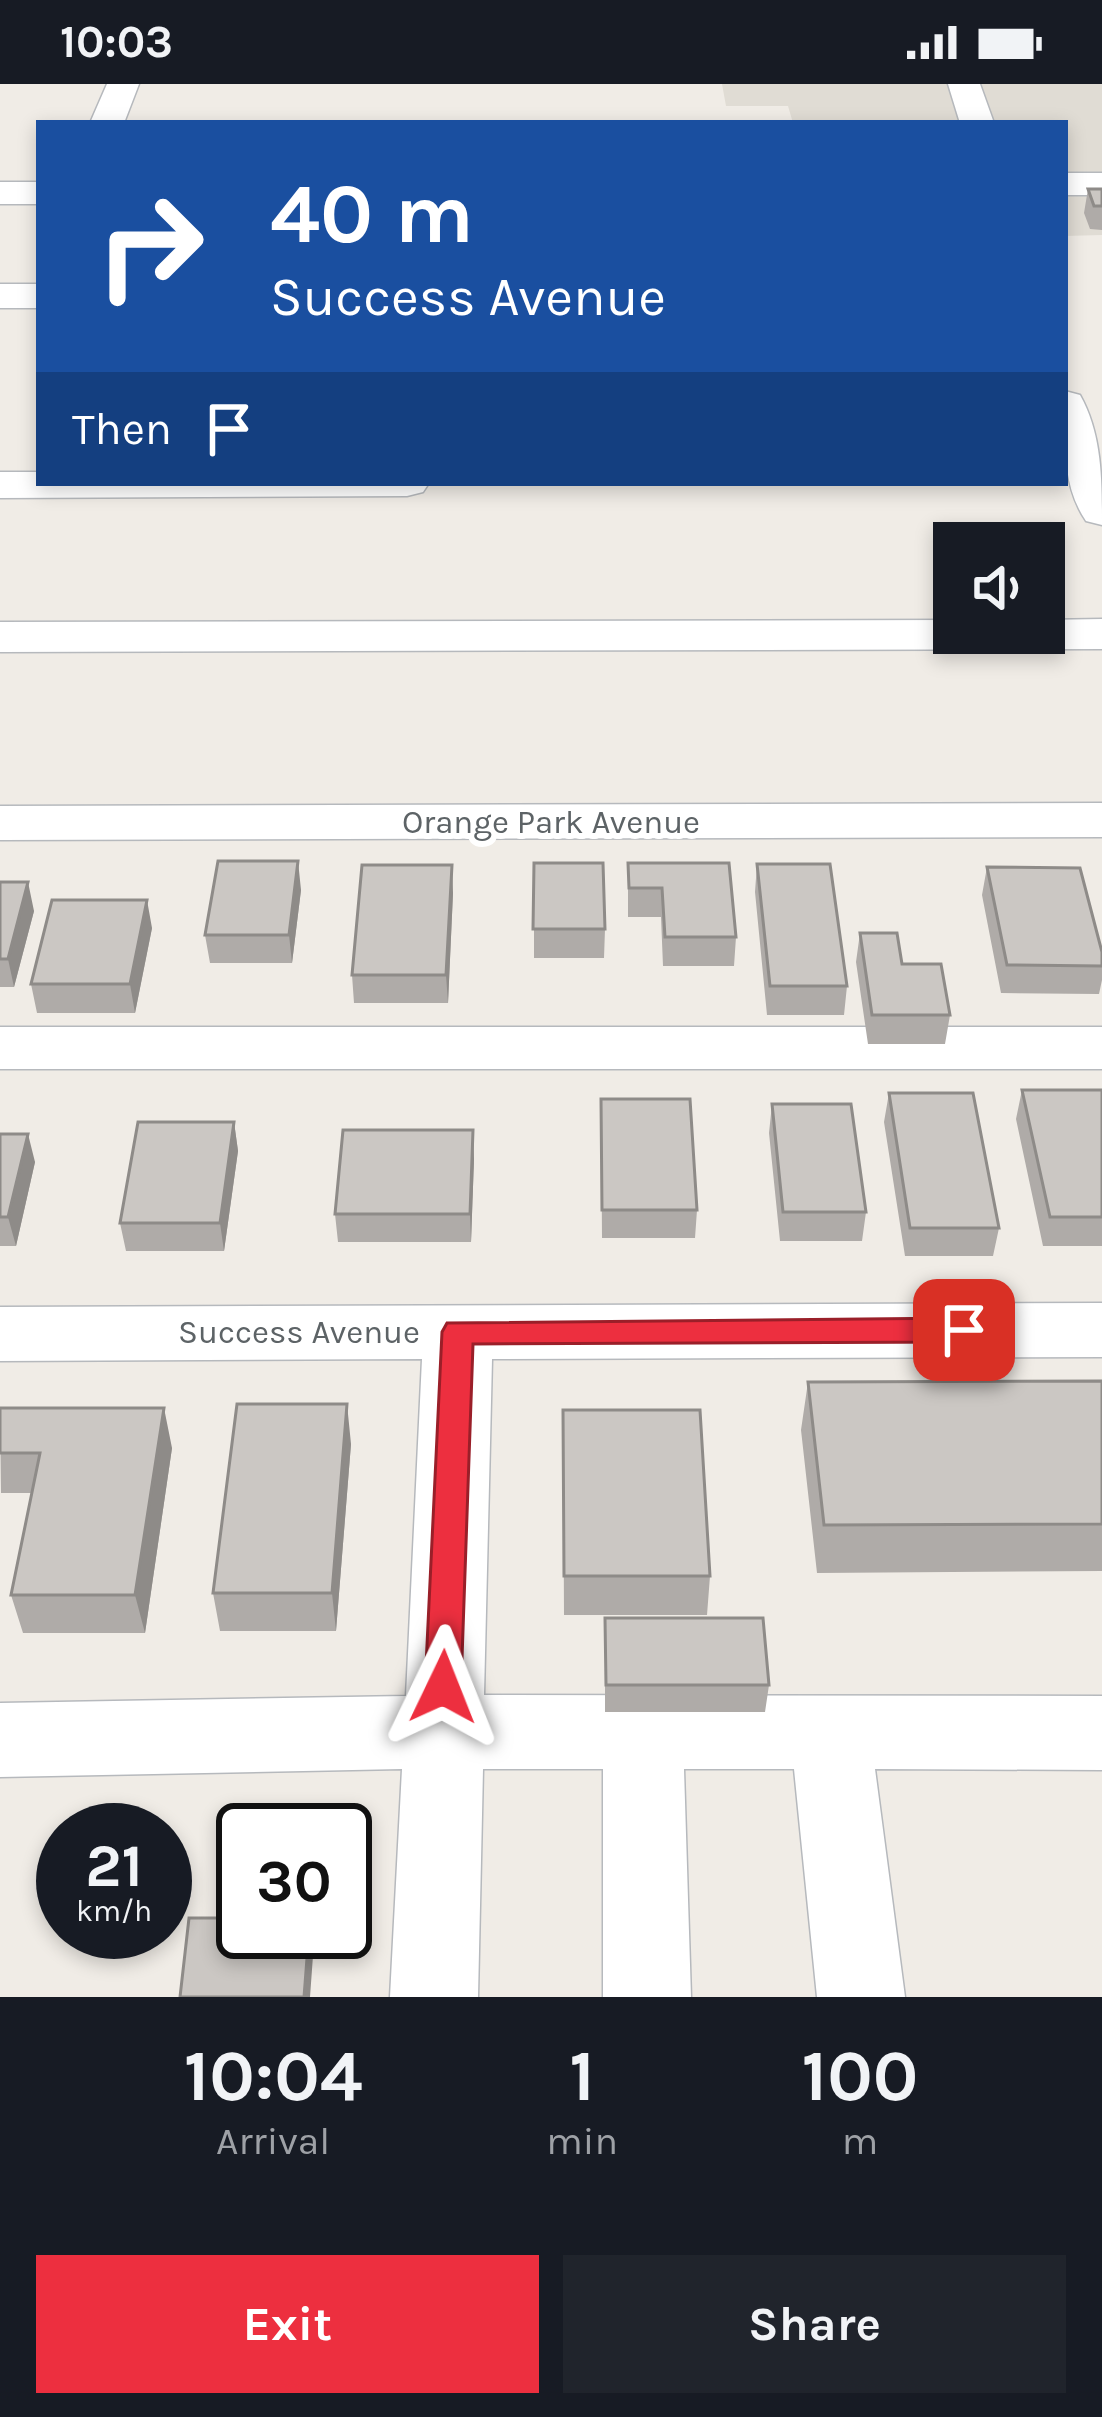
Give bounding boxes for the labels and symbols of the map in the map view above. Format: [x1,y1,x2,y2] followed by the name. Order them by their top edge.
[402,803,700,841] street label: Orange Park Avenue
[913,1279,1015,1381] pin
[178,1313,420,1351] street label: Success Avenue
[380,1624,506,1750] position arrow
[216,1803,372,1959] speed limit sign: 30

